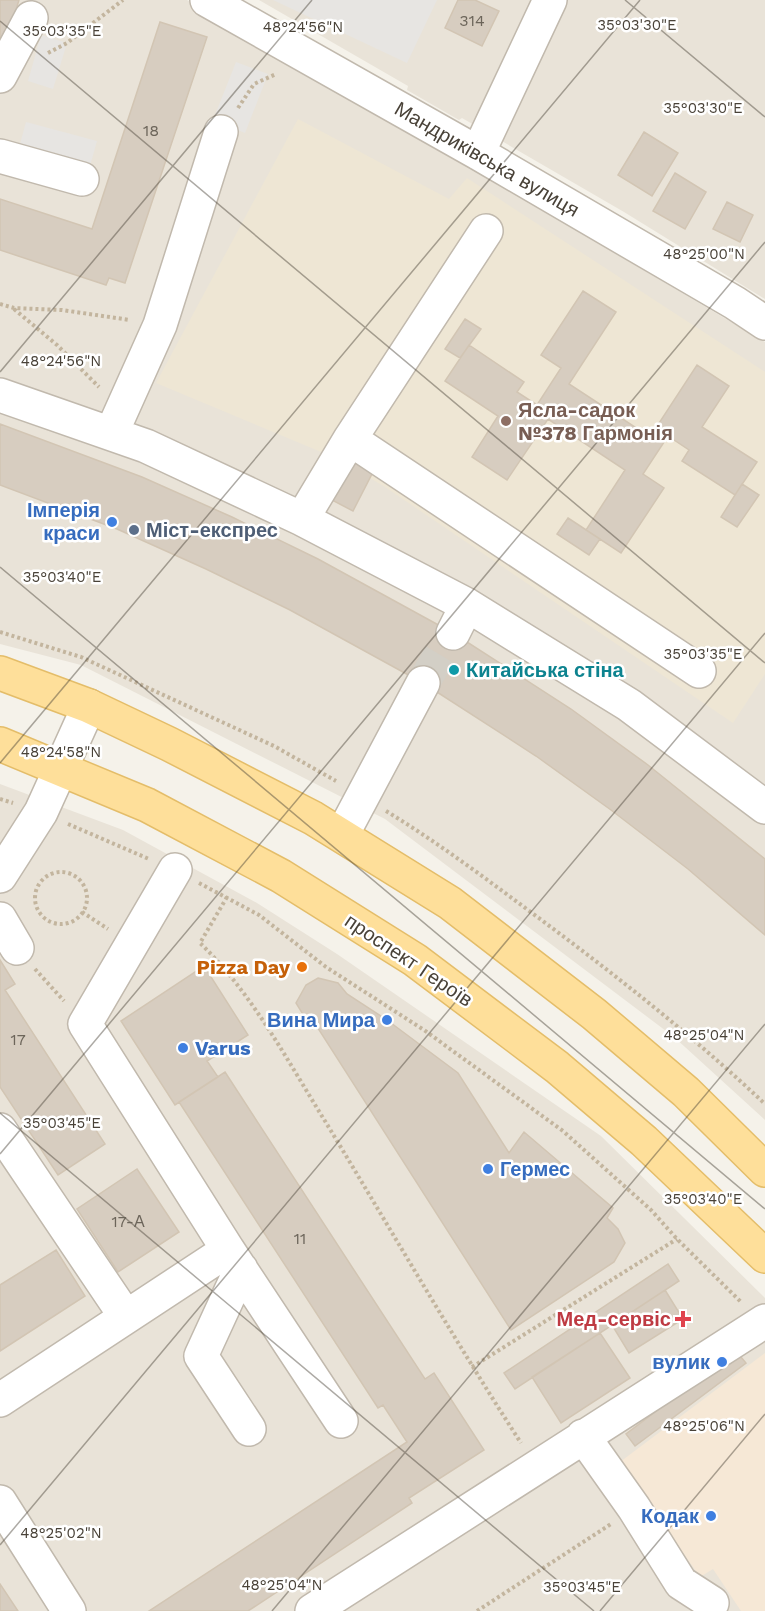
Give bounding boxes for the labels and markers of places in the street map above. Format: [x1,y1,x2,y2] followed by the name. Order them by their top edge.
[518,398,673,445] place label: Ясла-садок №378 Гармонія
[499,414,513,428] marker: Ясла-садок №378 Гармонія
[27,498,100,545] place label: Імперія краси
[105,515,119,529] marker: Імперія краси
[146,518,278,542] place label: Міст-експрес
[127,523,141,537] marker: Міст-експрес
[466,658,625,682] place label: Китайська стіна
[447,663,461,677] marker: Китайська стіна
[197,955,291,979] place label: Pizza Day
[295,960,309,974] marker: Pizza Day
[267,1008,376,1032] place label: Вина Мира
[380,1013,394,1027] marker: Вина Мира
[195,1036,251,1060] place label: Varus
[176,1041,190,1055] marker: Varus
[500,1157,570,1181] place label: Гермес
[481,1162,495,1176] marker: Гермес
[557,1307,671,1331] place label: Мед-сервіс
[676,1312,690,1326] marker: Мед-сервіс
[652,1350,711,1374] place label: вулик
[715,1355,729,1369] marker: вулик
[641,1504,700,1528] place label: Кодак
[704,1509,718,1523] marker: Кодак

